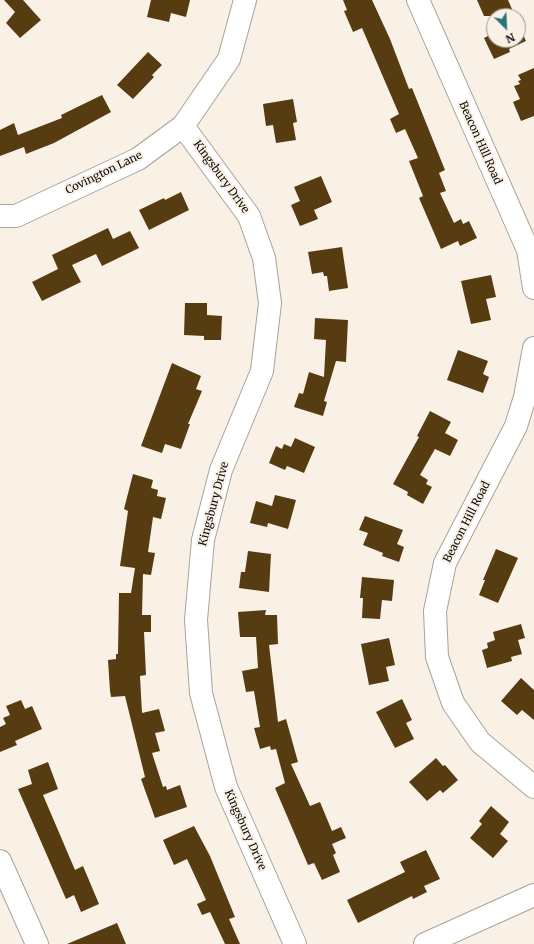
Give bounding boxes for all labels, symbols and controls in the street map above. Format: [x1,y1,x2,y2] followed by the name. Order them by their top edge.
[486,8,526,48] north arrow
[504,30,517,46] text: N
[456,99,504,187] street label: Beacon Hill Road
[190,138,252,216] street label: Kingsbury Drive
[64,149,144,197] street label: Covington Lane
[196,460,232,548] street label: Kingsbury Drive
[441,479,493,565] street label: Beacon Hill Road
[221,788,269,872] street label: Kingsbury Drive

